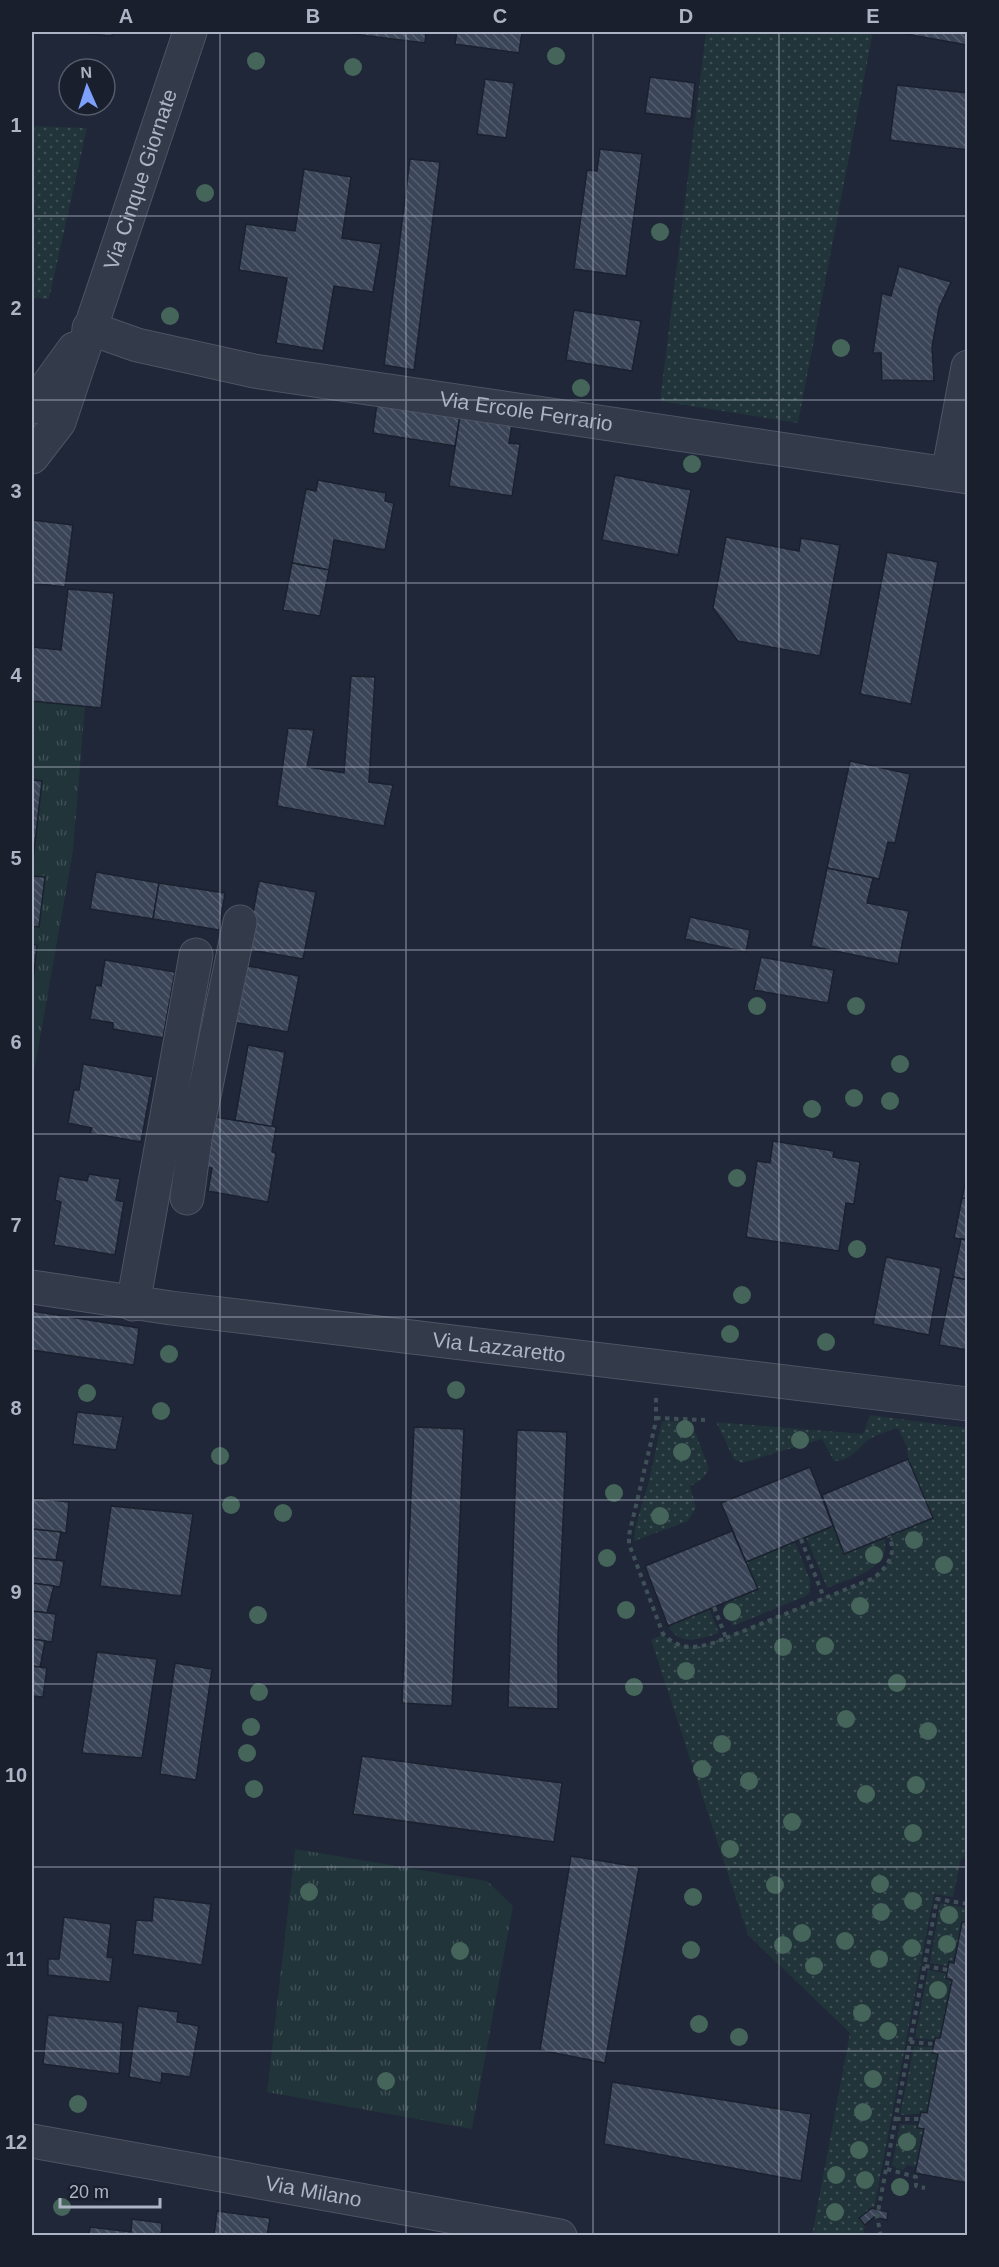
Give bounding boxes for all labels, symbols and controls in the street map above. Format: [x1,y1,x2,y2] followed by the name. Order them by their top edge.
[119,5,133,27] text: A
[306,5,320,27] text: B
[493,5,507,27] text: C
[679,5,693,27] text: D
[866,5,880,27] text: E
[57,57,117,117] north arrow
[80,64,92,81] text: N
[99,86,181,273] street label: Via Cinque Giornate
[10,114,22,136] text: 1
[10,297,22,319] text: 2
[438,387,614,435] street label: Via Ercole Ferrario
[10,480,22,502] text: 3
[10,664,22,686] text: 4
[10,847,22,869] text: 5
[10,1031,22,1053] text: 6
[10,1214,22,1236] text: 7
[431,1328,567,1366] street label: Via Lazzaretto
[10,1397,22,1419] text: 8
[10,1581,22,1603] text: 9
[5,1764,27,1786] text: 10
[5,1948,27,1970] text: 11
[5,2131,27,2153] text: 12
[60,2171,160,2209] scale bar
[263,2171,364,2211] street label: Via Milano
[69,2182,109,2202] text: 20 m

